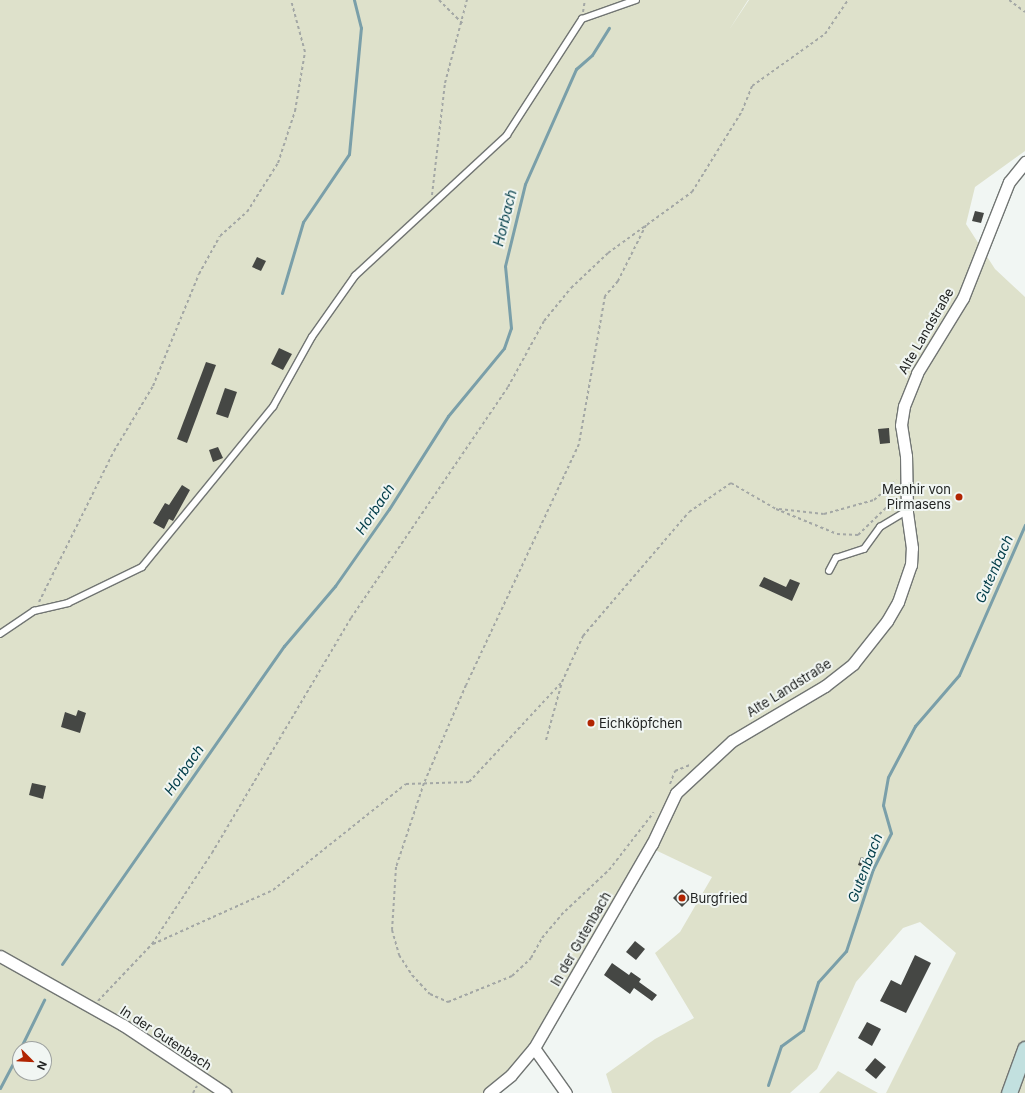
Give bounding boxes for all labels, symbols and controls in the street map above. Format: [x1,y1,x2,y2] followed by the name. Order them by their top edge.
[490,188,520,248] water label: Horbach
[895,285,957,377] street label: Alte Landstraße
[352,480,398,538] water label: Horbach
[882,482,951,513] place label: Menhir von Pirmasens
[954,492,964,502] marker: Menhir von Pirmasens
[971,532,1017,606] water label: Gutenbach
[744,656,834,720] street label: Alte Landstraße
[599,715,682,731] place label: Eichköpfchen
[586,718,596,728] marker: Eichköpfchen
[161,742,207,798] water label: Horbach
[844,831,886,905] water label: Gutenbach
[548,889,614,989] street label: In der Gutenbach
[690,890,747,906] place label: Burgfried
[677,893,687,903] marker: Burgfried
[117,1003,215,1073] street label: In der Gutenbach
[12,1041,52,1081] north arrow
[34,1059,50,1072] text: N

